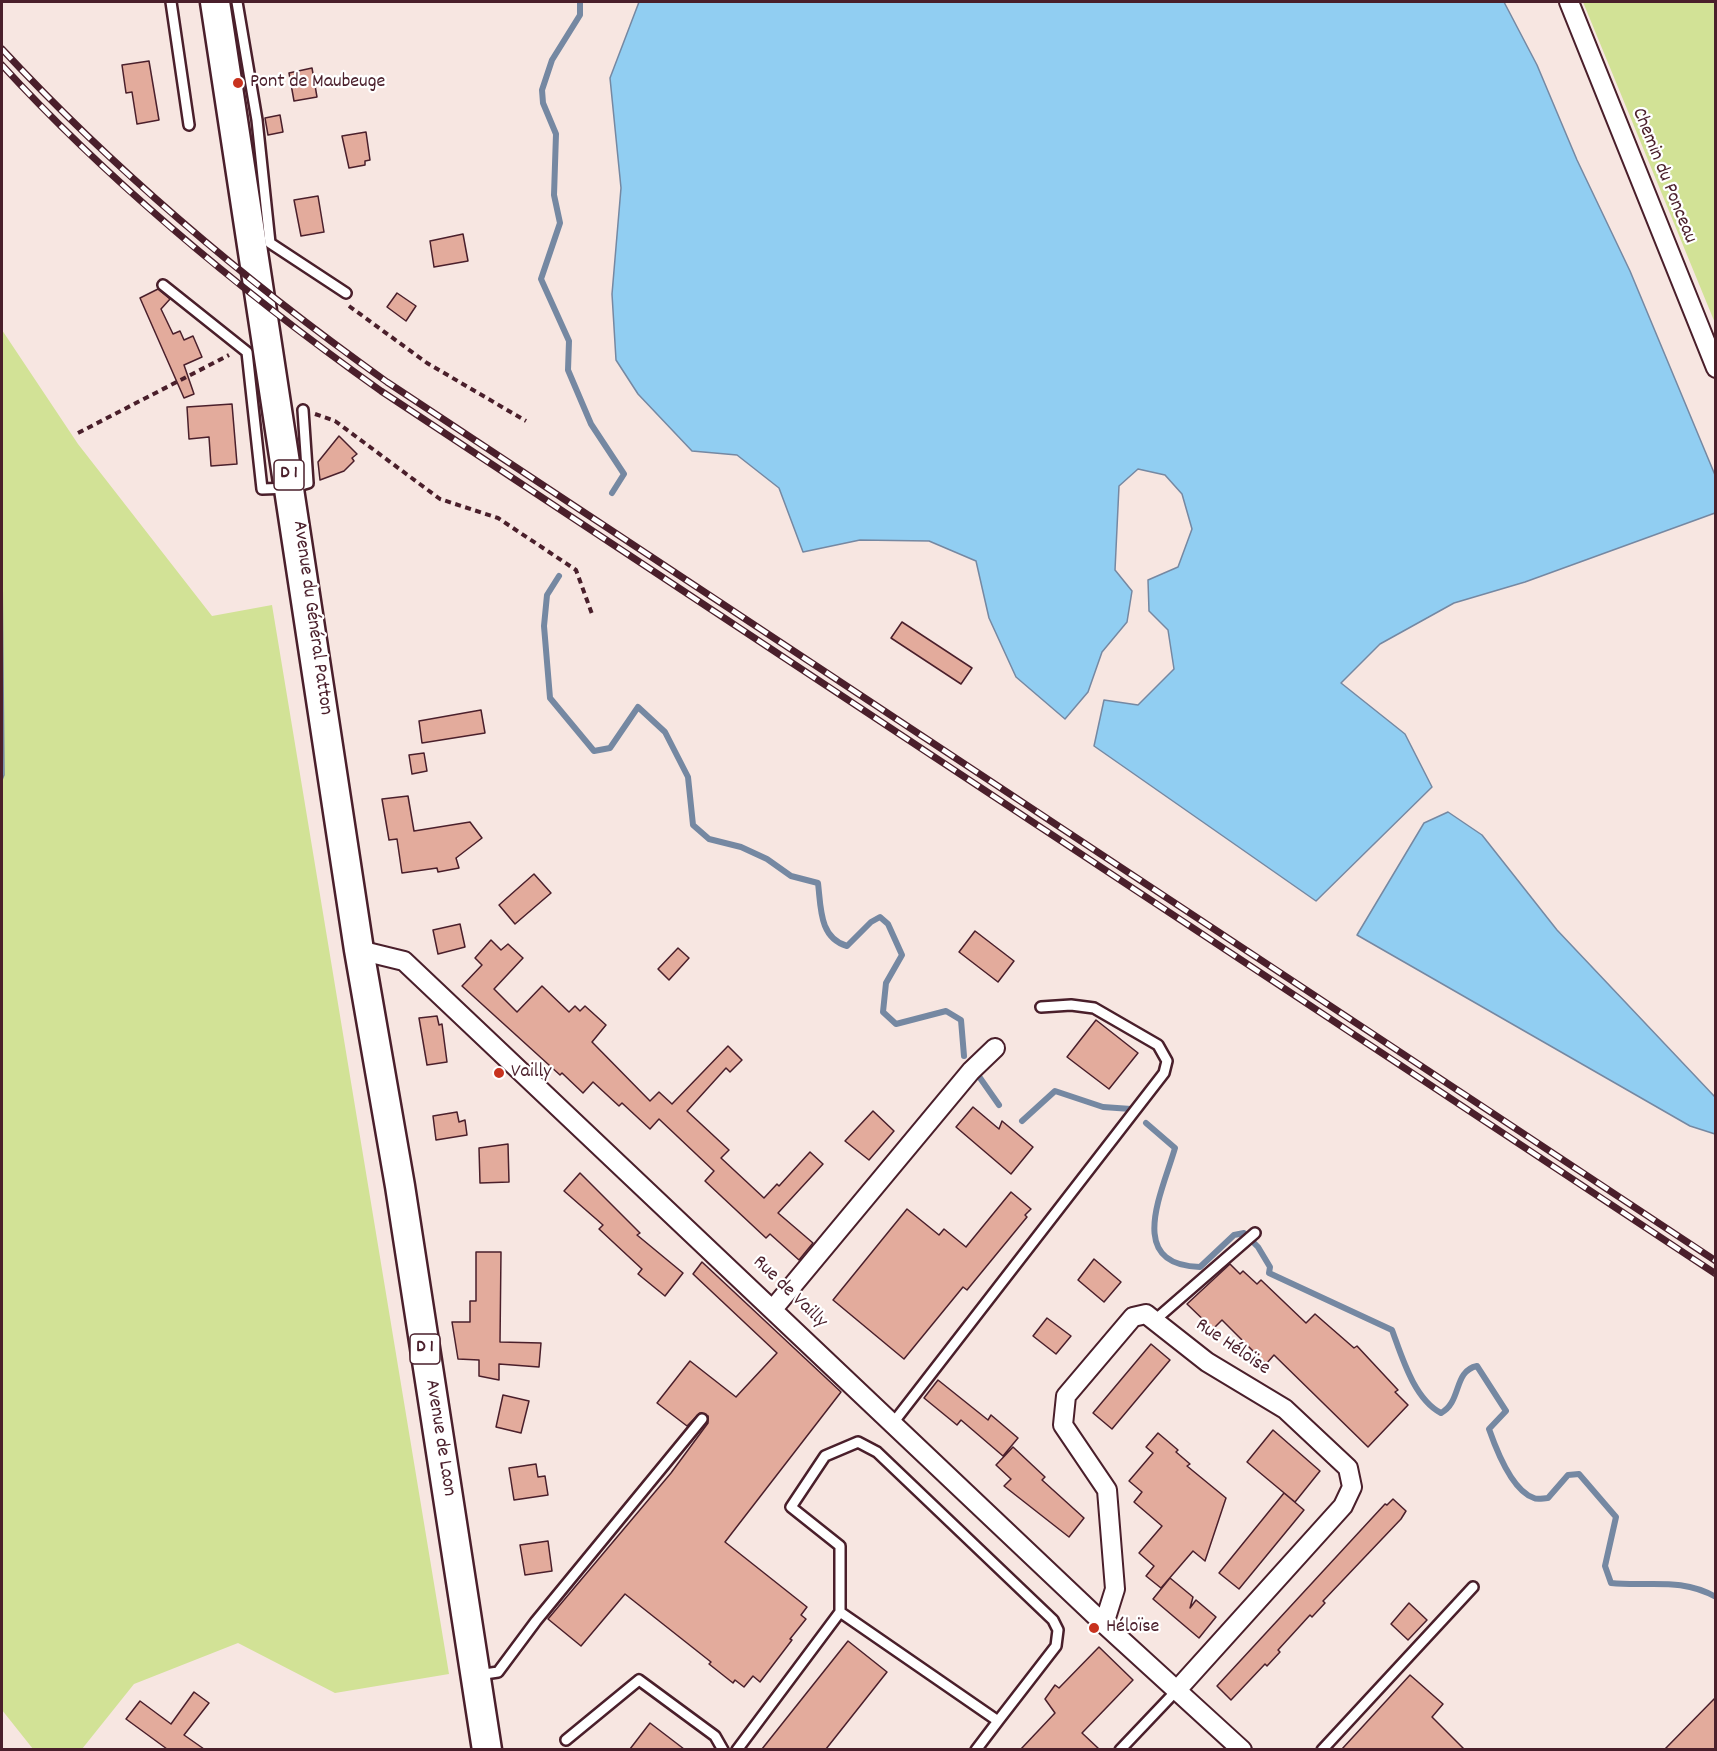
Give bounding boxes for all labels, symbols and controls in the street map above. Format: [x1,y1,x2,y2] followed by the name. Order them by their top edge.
[250,71,385,95] place label: Pont de Maubeuge
[231,76,245,90] marker: Pont de Maubeuge
[1625,105,1701,247] street label: Chemin du Ponceau
[274,460,304,490] road number: D 1
[285,519,337,717] street label: Avenue du Général Patton
[511,1061,551,1085] place label: Vailly
[492,1066,506,1080] marker: Vailly
[747,1251,831,1335] street label: Rue de Vailly
[1190,1314,1274,1382] street label: Rue Héloïse
[410,1334,440,1364] road number: D 1
[418,1378,460,1498] street label: Avenue de Laon
[1106,1616,1159,1640] place label: Héloïse
[1087,1621,1101,1635] marker: Héloïse

